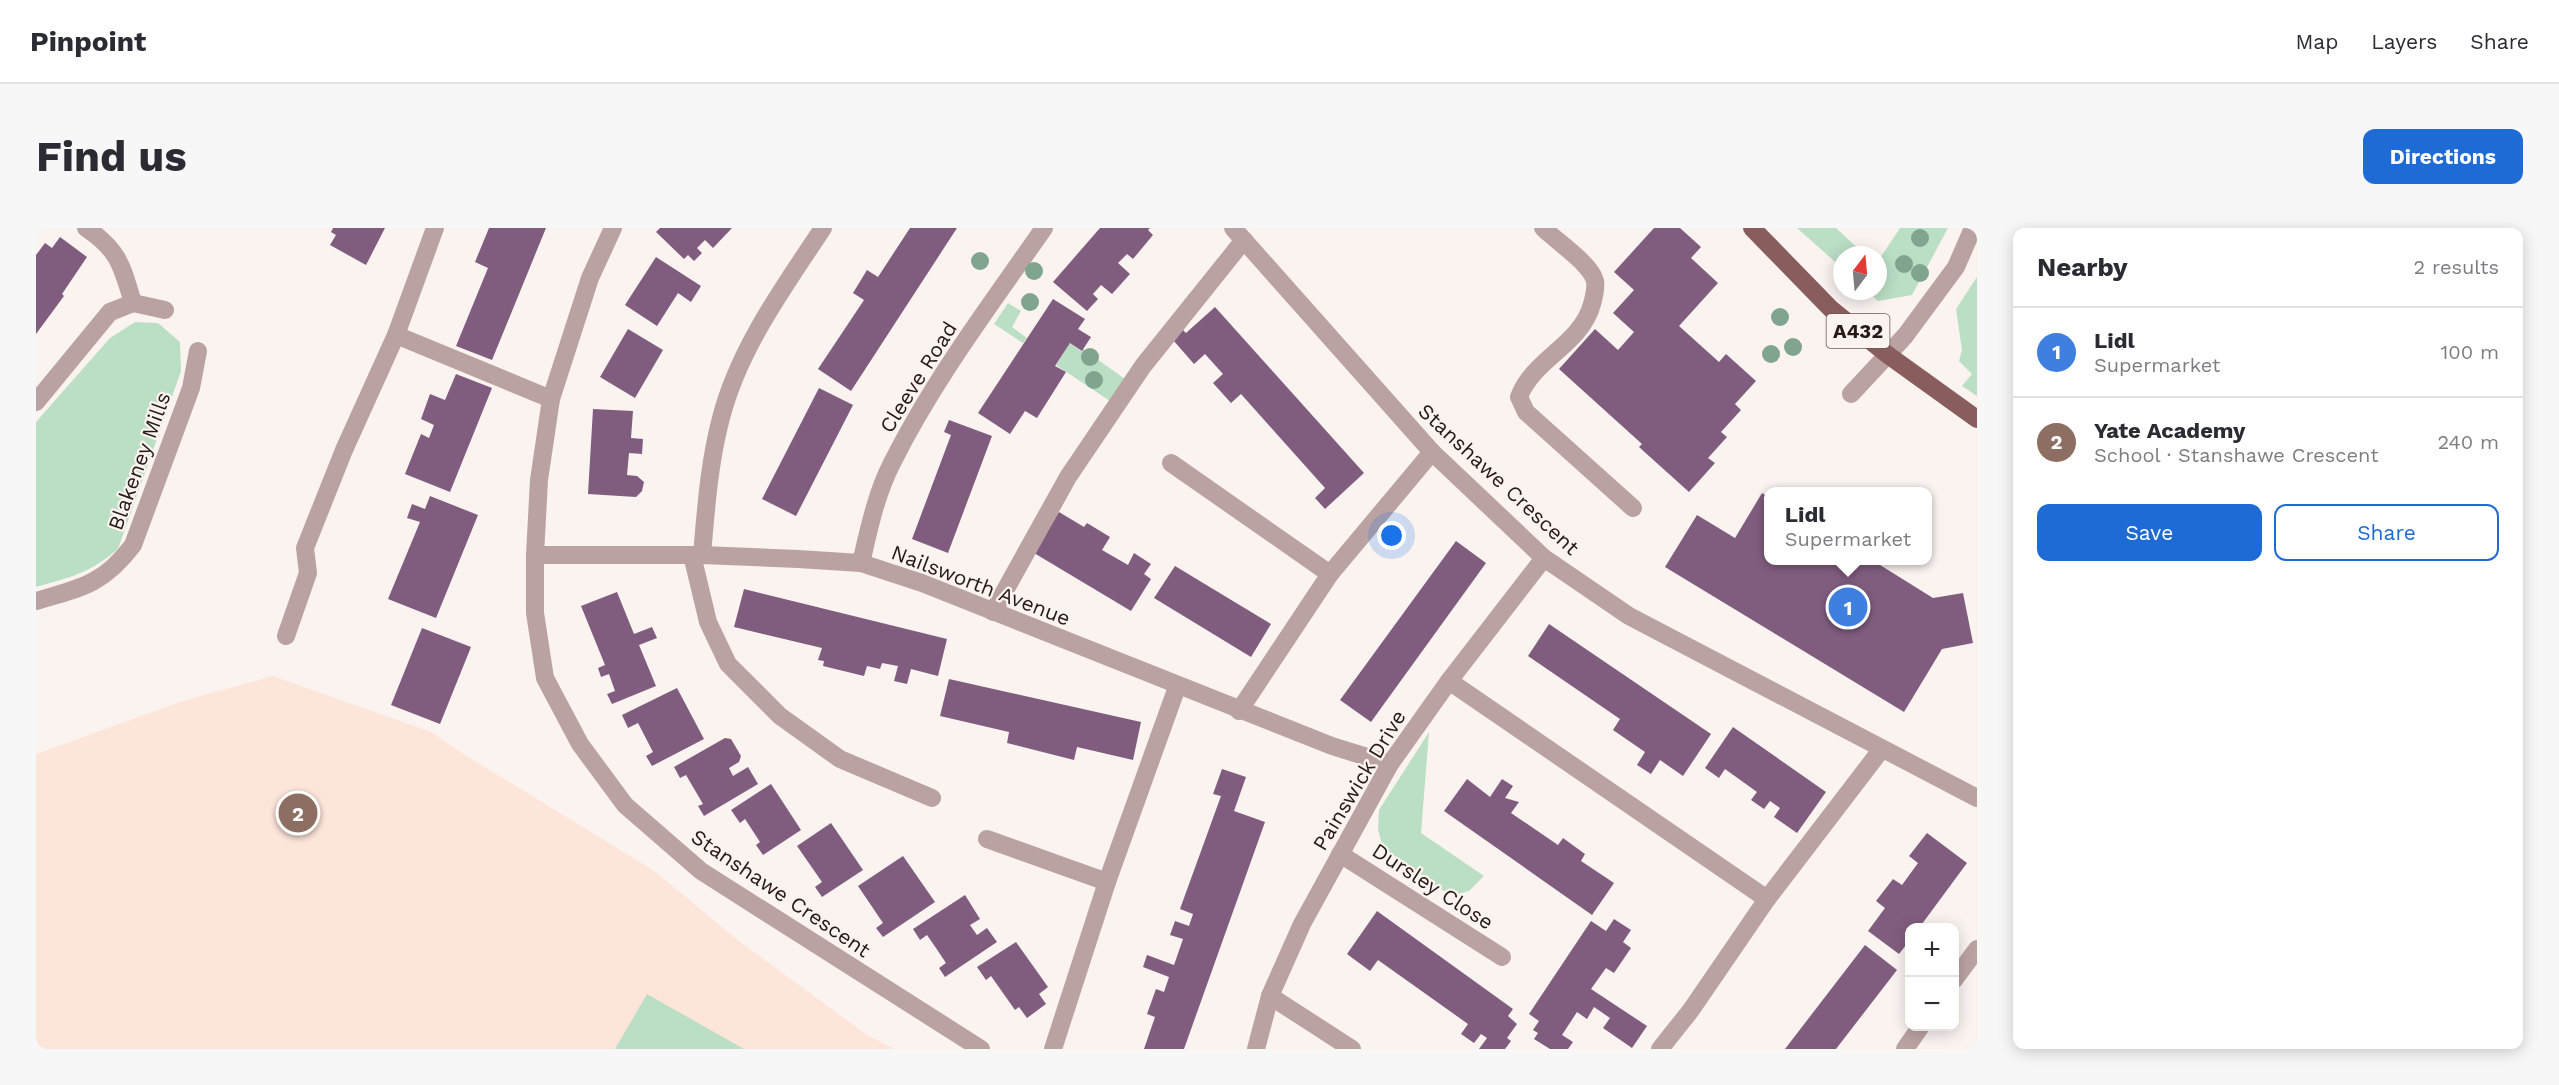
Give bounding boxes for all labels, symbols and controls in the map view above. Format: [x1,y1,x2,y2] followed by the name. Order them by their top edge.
[30,25,146,58] text: Pinpoint
[2295,29,2338,54] text: Map
[2371,29,2437,54] text: Layers
[2470,29,2529,54] text: Share
[2363,129,2523,184] button: Directions
[36,132,187,181] text: Find us
[1833,246,1887,300] north arrow
[2037,252,2128,282] text: Nearby
[2414,255,2499,279] text: 2 results
[1826,314,1890,348] road number: A432
[874,317,962,437] street label: Cleeve Road
[2094,328,2135,353] text: Lidl
[2052,340,2061,364] text: 1
[2440,340,2499,364] text: 100 m
[2094,353,2220,377] text: Supermarket
[102,389,176,533] street label: Blakeney Mills
[1413,398,1585,560] street label: Stanshawe Crescent
[2094,418,2246,443] text: Yate Academy
[2051,430,2062,454] text: 2
[2437,430,2499,454] text: 240 m
[2094,443,2379,467] text: School · Stanshawe Crescent
[1764,487,1932,565] popup
[1785,502,1825,527] text: Lidl
[2037,504,2262,561] button: Save
[2274,504,2499,561] button: Share
[1377,521,1406,550] your location
[1785,527,1911,551] text: Supermarket
[888,539,1074,631] street label: Nailsworth Avenue
[1828,584,1868,629] pin: 1
[1307,705,1411,855] street label: Painswick Drive
[278,790,318,836] pin: 2
[687,824,875,962] street label: Stanshawe Crescent
[1368,838,1498,934] street label: Dursley Close
[1905,923,1959,1031] map controls
[1905,923,1959,977] button: +
[1905,977,1959,1031] button: −

